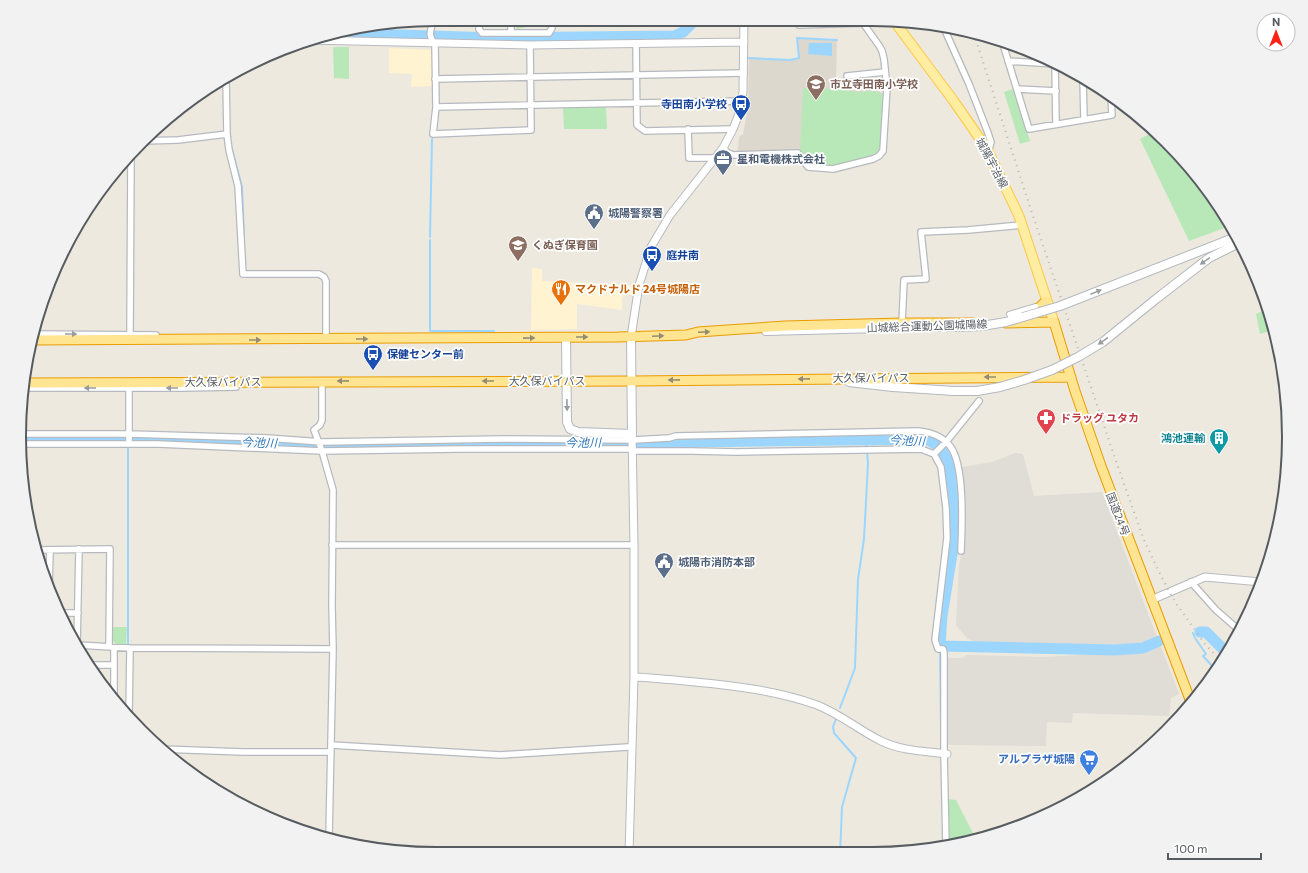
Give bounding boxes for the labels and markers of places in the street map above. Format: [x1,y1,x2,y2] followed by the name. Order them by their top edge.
[805,73,827,101] school or university icon: 市立寺田南小学校
[830,77,918,90] place label: 市立寺田南小学校
[730,93,752,121] bus stop icon: 寺田南小学校
[661,97,727,110] place label: 寺田南小学校
[712,148,734,176] office icon: 星和電機株式会社
[737,152,825,165] place label: 星和電機株式会社
[583,202,605,230] public building icon: 城陽警察署
[608,206,663,219] place label: 城陽警察署
[507,234,529,262] school or university icon: くぬぎ保育園
[532,238,598,251] place label: くぬぎ保育園
[641,244,663,272] bus stop icon: 庭井南
[666,248,699,261] place label: 庭井南
[550,278,572,306] restaurant icon: マクドナルド 24号城陽店
[575,282,700,295] place label: マクドナルド 24号城陽店
[362,343,384,371] bus stop icon: 保健センター前
[387,347,464,360] place label: 保健センター前
[1035,407,1057,435] pharmacy icon: ドラッグ ユタカ
[1060,411,1139,424] place label: ドラッグ ユタカ
[1208,427,1230,455] building icon: 鴻池運輸
[1161,431,1206,444] place label: 鴻池運輸
[653,551,675,579] public building icon: 城陽市消防本部
[678,555,755,568] place label: 城陽市消防本部
[1078,748,1100,776] supermarket icon: アルプラザ城陽
[998,752,1075,765] place label: アルプラザ城陽

